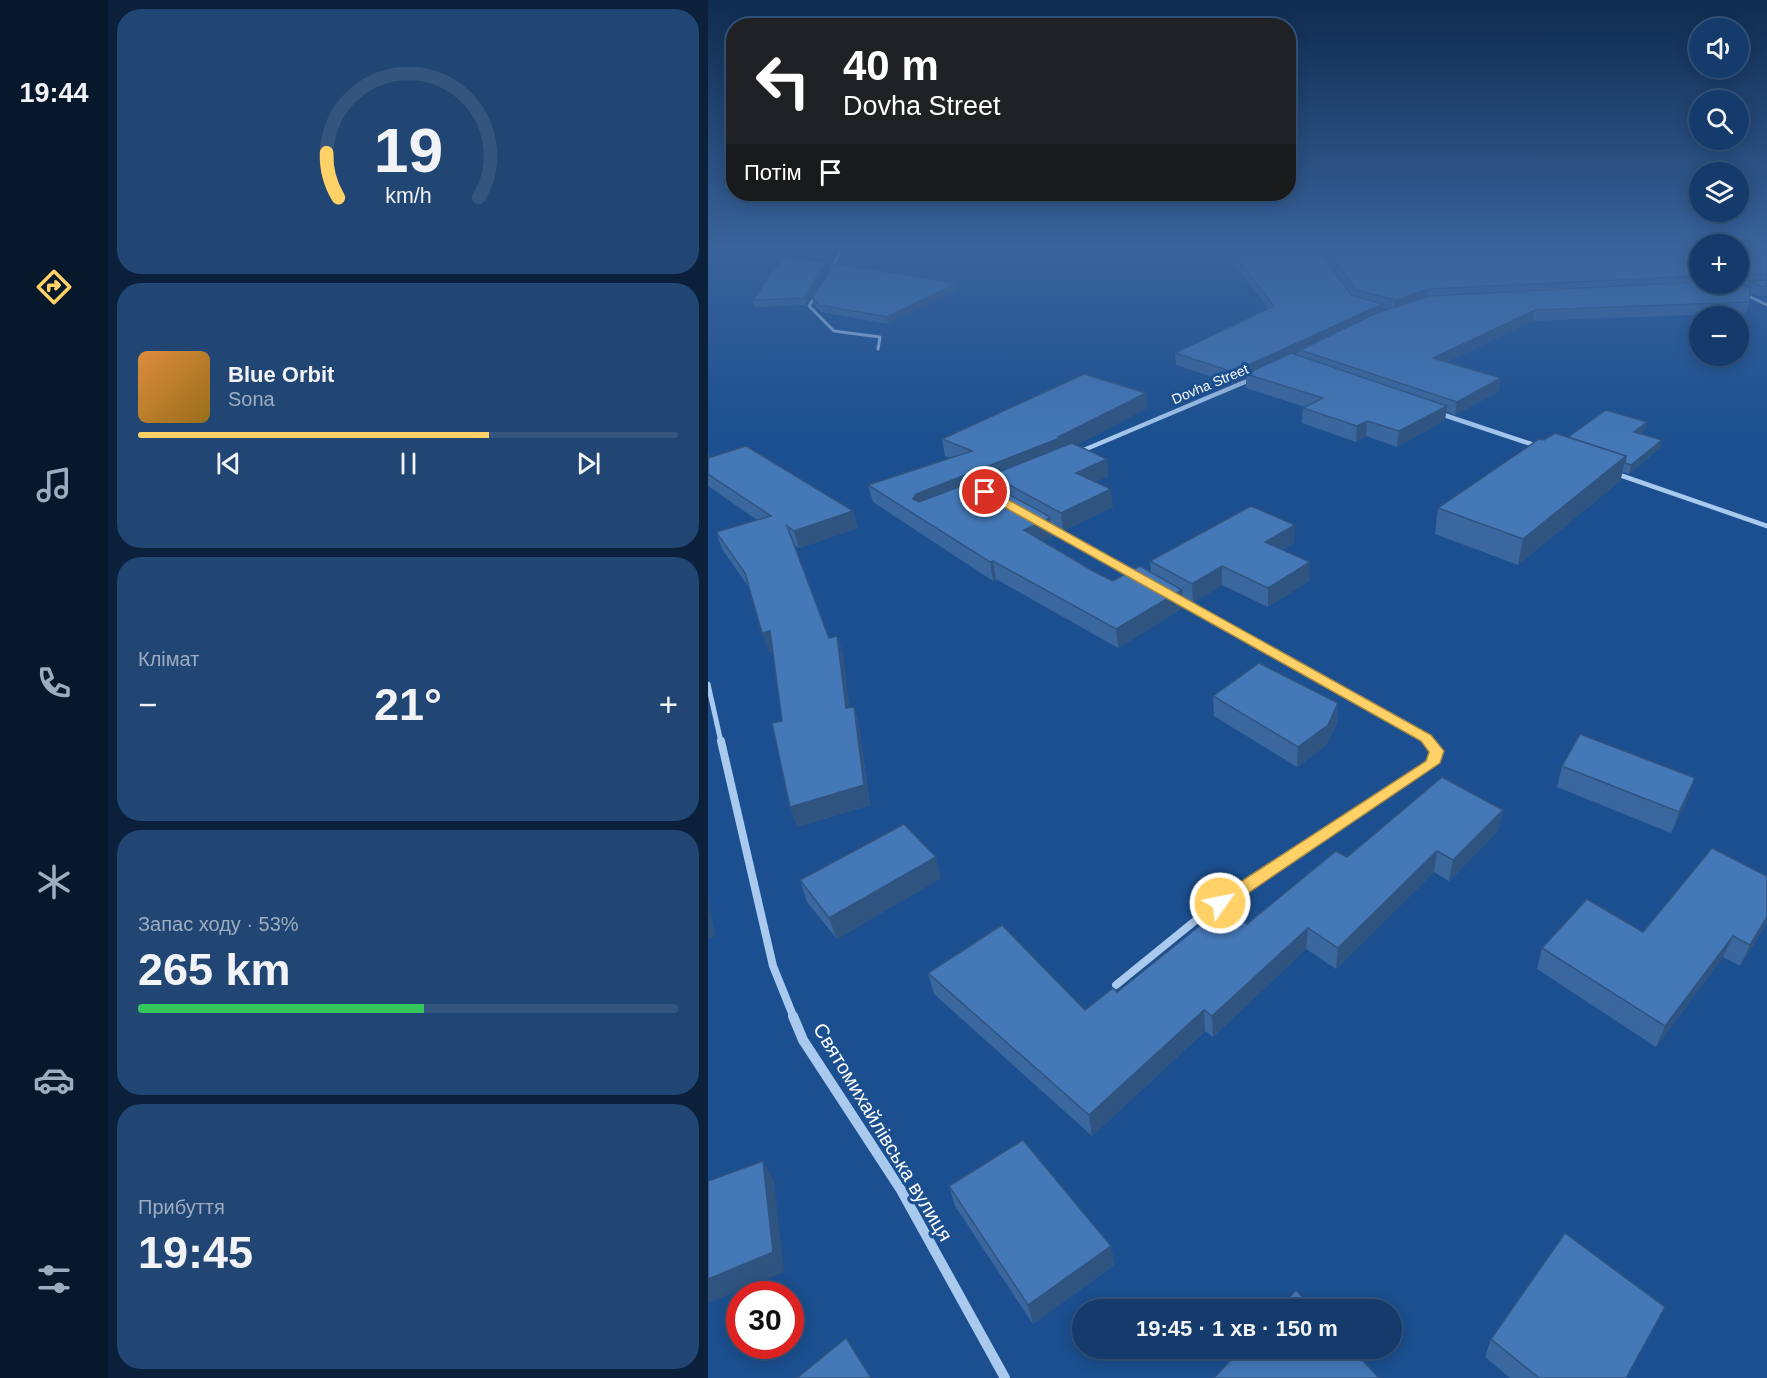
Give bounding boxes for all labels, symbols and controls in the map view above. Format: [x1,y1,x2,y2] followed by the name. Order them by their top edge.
[1689,18,1749,366] map controls
[1689,18,1749,78] button: sound
[744,42,822,120] icon: left
[843,42,939,89] text: 40 m
[19,78,89,108] text: 19:44
[1689,90,1749,150] button: search
[843,91,1001,121] text: Dovha Street
[373,117,443,186] text: 19
[814,156,847,189] icon: arrive
[744,160,802,185] text: Потім
[1689,162,1749,222] button: layers
[385,185,431,209] text: km/h
[1689,234,1749,294] button: +
[33,266,75,308] icon: directions
[1689,306,1749,366] button: −
[1169,361,1251,407] street label: Dovha Street
[228,362,334,387] text: Blue Orbit
[228,388,275,410] text: Sona
[212,447,245,480] icon: previous
[392,447,425,480] icon: pause
[572,447,605,480] icon: next
[33,464,75,506] icon: music
[959,466,1010,517] pin
[968,475,1001,508] icon: arrive
[138,648,199,670] text: Клімат
[33,662,75,704] icon: phone
[374,679,442,730] text: 21°
[138,686,157,723] text: −
[659,686,678,723] text: +
[33,861,75,903] icon: climate
[1188,871,1252,935] position arrow
[138,913,299,935] text: Запас ходу · 53%
[138,944,291,995] text: 265 km
[809,1019,957,1245] street label: Святомихайлівська вулиця
[33,1059,75,1101] icon: car
[138,1196,225,1218] text: Прибуття
[138,1227,253,1278] text: 19:45
[33,1258,75,1300] icon: filters
[726,1281,804,1359] speed limit sign: 30
[1136,1316,1338,1341] text: 19:45 · 1 хв · 150 m

